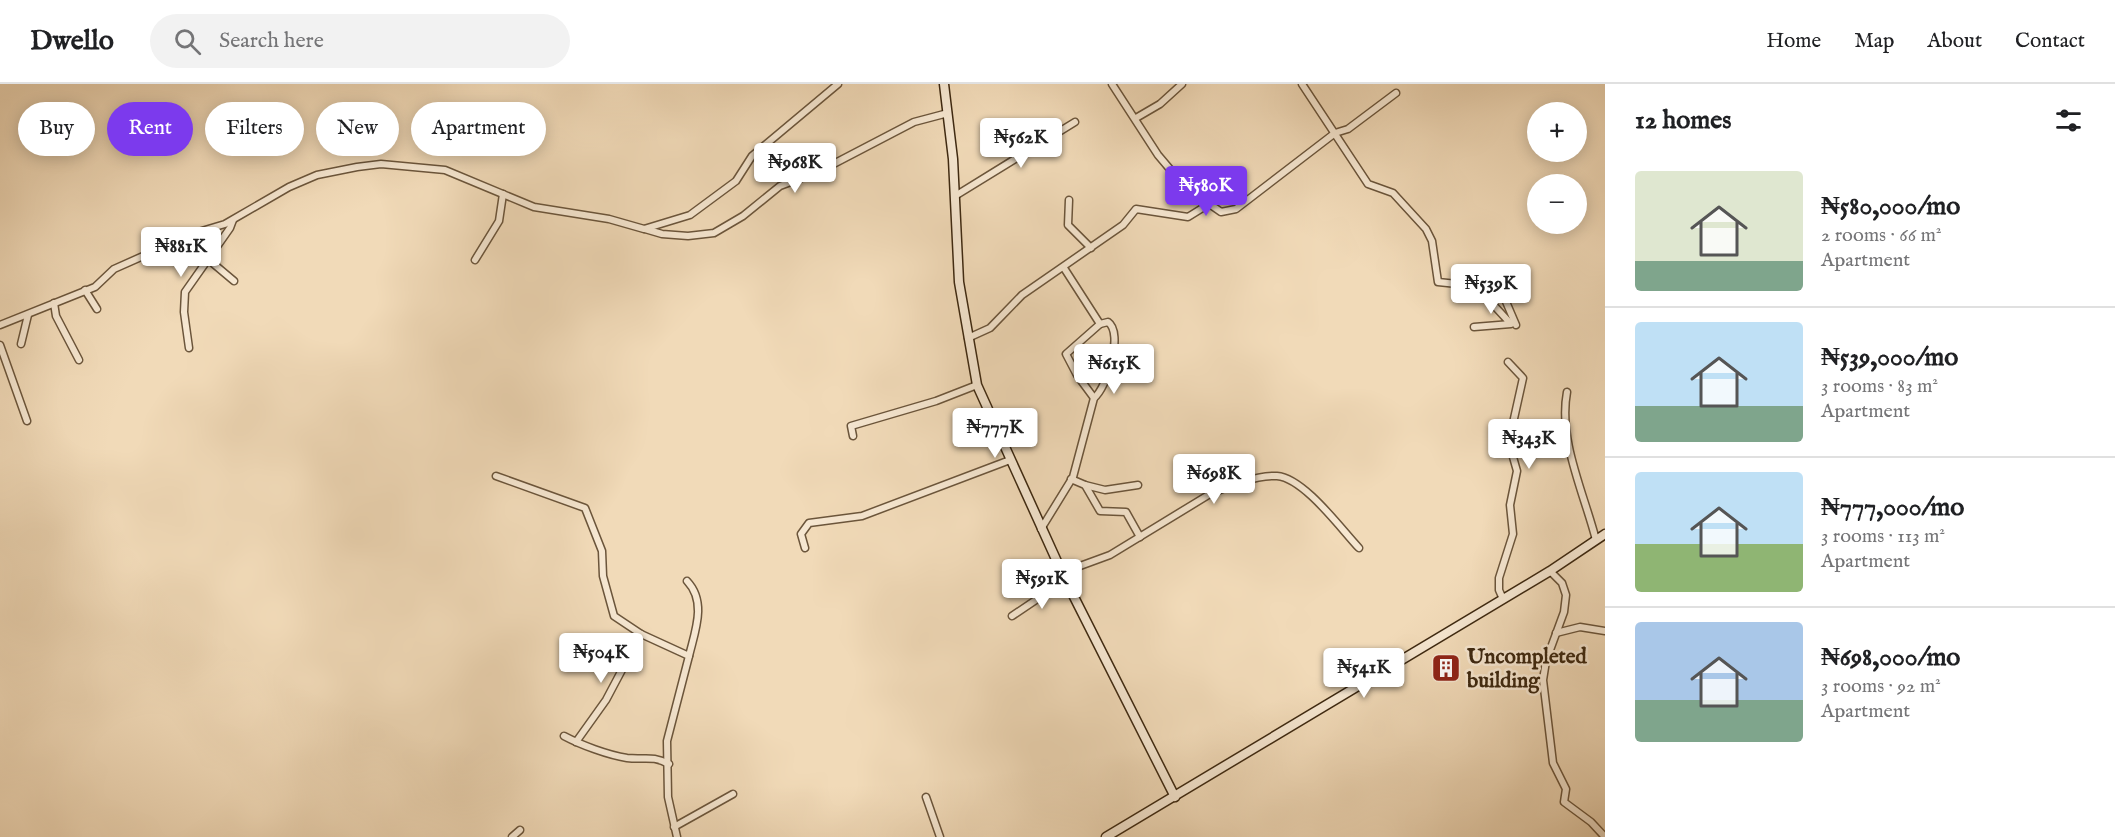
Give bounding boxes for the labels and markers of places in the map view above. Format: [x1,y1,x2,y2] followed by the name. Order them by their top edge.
[979,118,1063,169] pin: ₦562K
[753,143,837,194] pin: ₦968K
[1164,166,1248,217] pin: ₦580K
[139,227,223,278] pin: ₦881K
[1449,264,1533,315] pin: ₦539K
[1072,344,1156,395] pin: ₦615K
[953,408,1037,459] pin: ₦777K
[1487,419,1571,470] pin: ₦343K
[1172,454,1256,505] pin: ₦698K
[1000,559,1084,610] pin: ₦591K
[559,633,643,684] pin: ₦504K
[1466,644,1587,695] place label: Uncompleted building
[1322,648,1406,699] pin: ₦541K
[1430,652,1462,684] building icon: Uncompleted building

